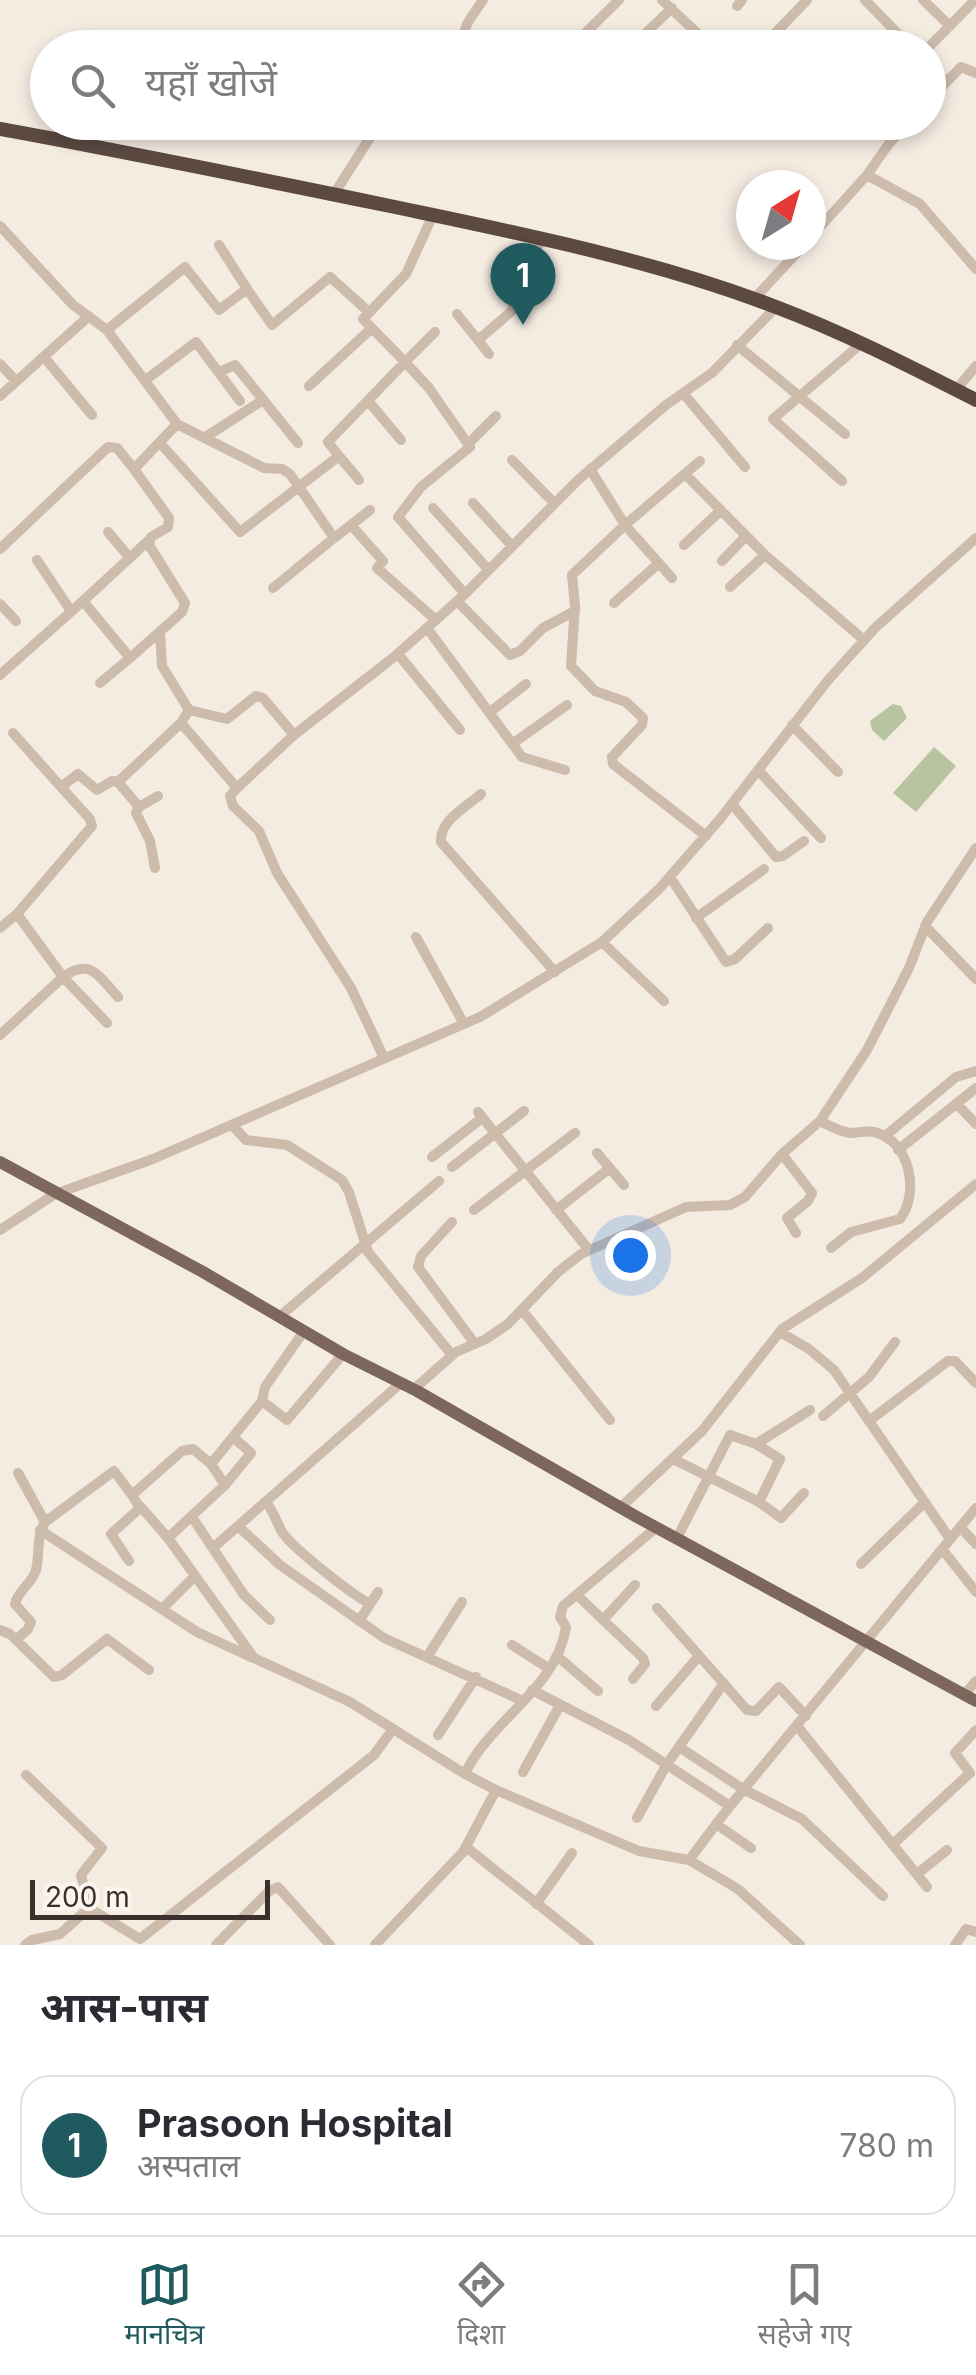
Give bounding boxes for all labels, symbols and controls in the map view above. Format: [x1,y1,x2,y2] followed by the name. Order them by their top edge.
[30,30,946,140] search box
[65,58,120,113] icon: search
[145,59,277,105] text: यहाँ खोजें
[736,170,826,260] north arrow
[490,242,556,325] pin: 1
[605,1230,656,1281] your location
[30,1875,270,1920] scale bar
[45,1880,130,1914] text: 200 m
[40,1981,208,2032] text: आस-पास
[137,2100,453,2146] text: Prasoon Hospital
[68,2126,81,2165] text: 1
[839,2126,934,2165] text: 780 m
[137,2146,240,2185] text: अस्पताल
[125,2257,205,2355] tab: मानचित्र
[454,2257,509,2355] tab: दिशा
[758,2257,851,2355] tab: सहेजे गए

